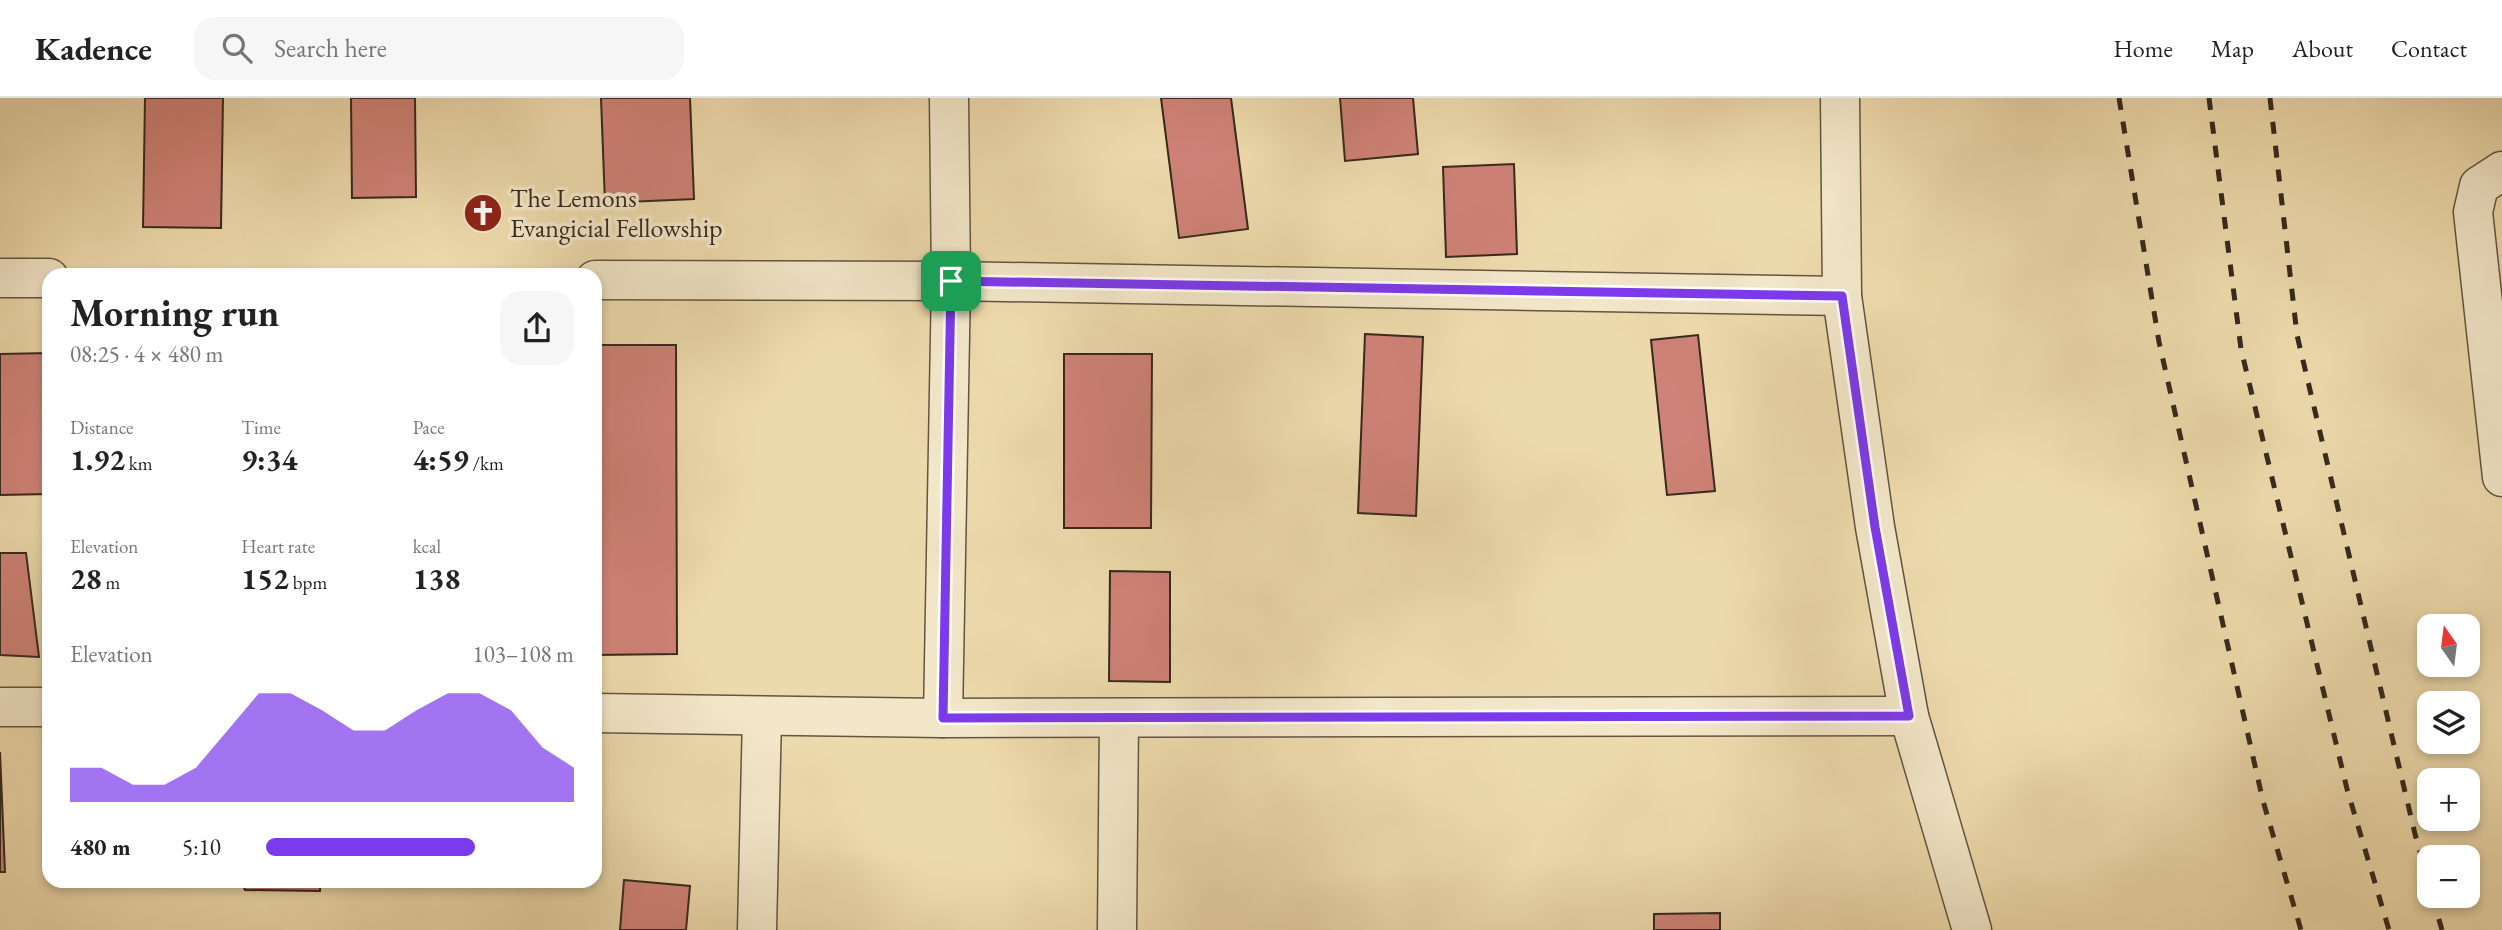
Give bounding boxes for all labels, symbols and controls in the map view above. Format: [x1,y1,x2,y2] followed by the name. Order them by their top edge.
[194,17,684,80] search box
[35,27,152,70] text: Kadence
[218,29,256,67] icon: search
[274,31,387,65] text: Search here
[2113,33,2173,64] text: Home
[2211,33,2254,64] text: Map
[2292,33,2353,64] text: About
[2391,33,2467,64] text: Contact
[510,181,723,245] place label: The Lemons Evangicial Fellowship
[462,192,504,234] church icon: The Lemons Evangicial Fellowship
[921,251,981,311] pin
[932,262,970,300] icon: arrive
[70,288,279,337] text: Morning run
[500,291,574,365] button: share
[70,339,223,369] text: 08:25 · 4 × 480 m
[70,415,133,440] text: Distance
[241,415,281,440] text: Time
[413,415,445,440] text: Pace
[70,440,125,479] text: 1.92
[241,440,297,479] text: 9:34
[413,440,469,479] text: 4:59
[125,451,153,476] text: km
[469,451,504,476] text: /km
[70,534,138,559] text: Elevation
[241,534,315,559] text: Heart rate
[413,534,441,559] text: kcal
[70,559,102,598] text: 28
[241,559,289,598] text: 152
[413,559,460,598] text: 138
[102,570,120,595] text: m
[289,570,327,595] text: bpm
[2417,614,2480,677] north arrow
[2417,614,2480,908] map controls
[70,639,153,669] text: Elevation
[473,639,574,669] text: 103–108 m
[2417,691,2480,754] button: layers
[2417,768,2480,831] button: +
[70,832,131,862] text: 480 m
[182,832,221,862] text: 5:10
[2417,845,2480,908] button: −

